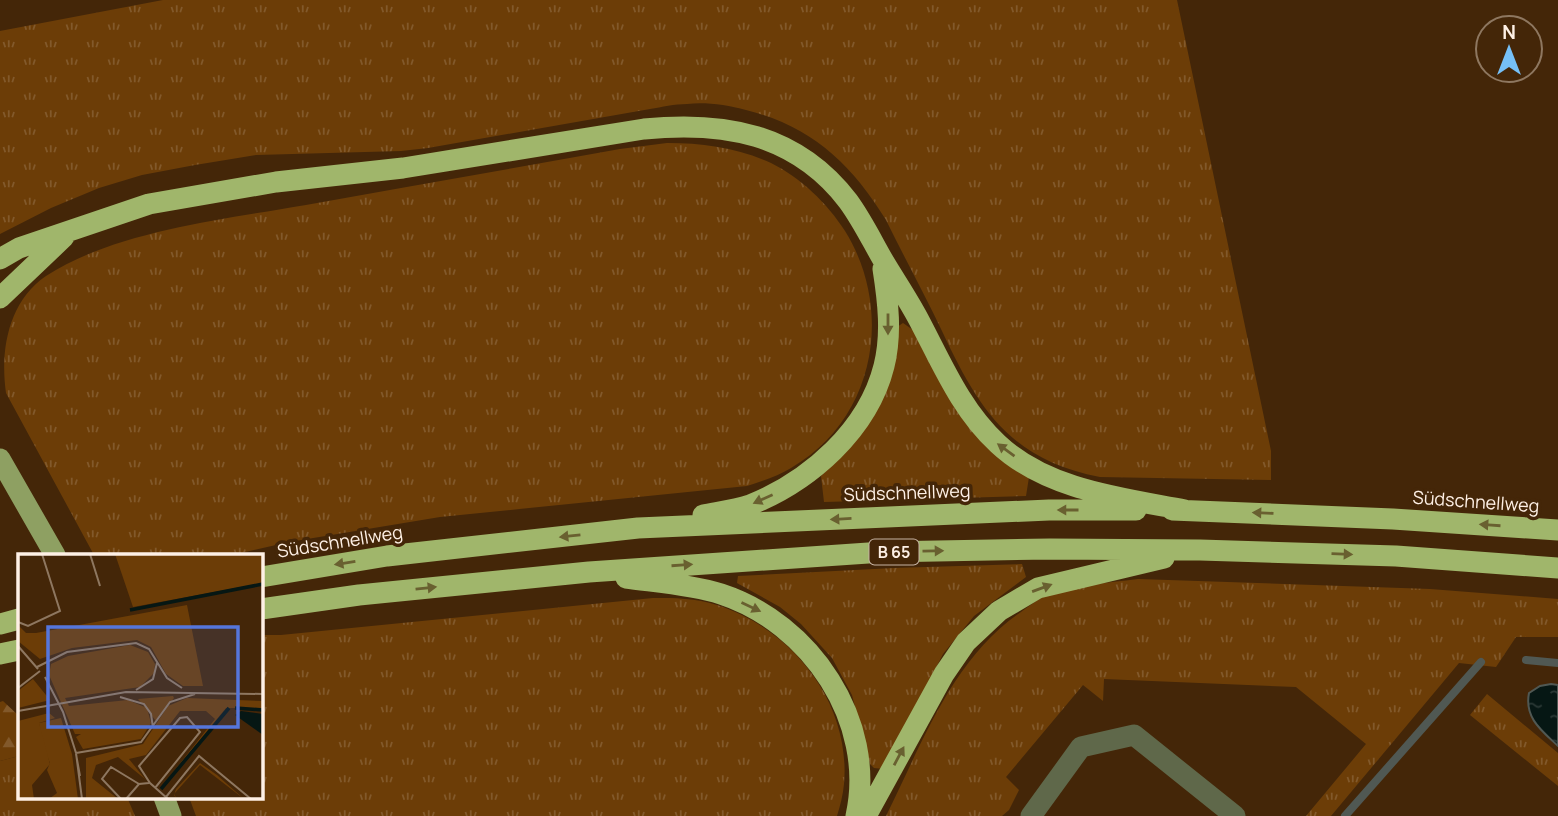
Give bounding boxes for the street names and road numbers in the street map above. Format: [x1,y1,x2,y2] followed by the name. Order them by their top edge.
[843,478,971,506] street label: Südschnellweg
[1412,485,1540,517] street label: Südschnellweg
[275,519,404,563] street label: Südschnellweg
[870,540,918,565] road number: B 65

